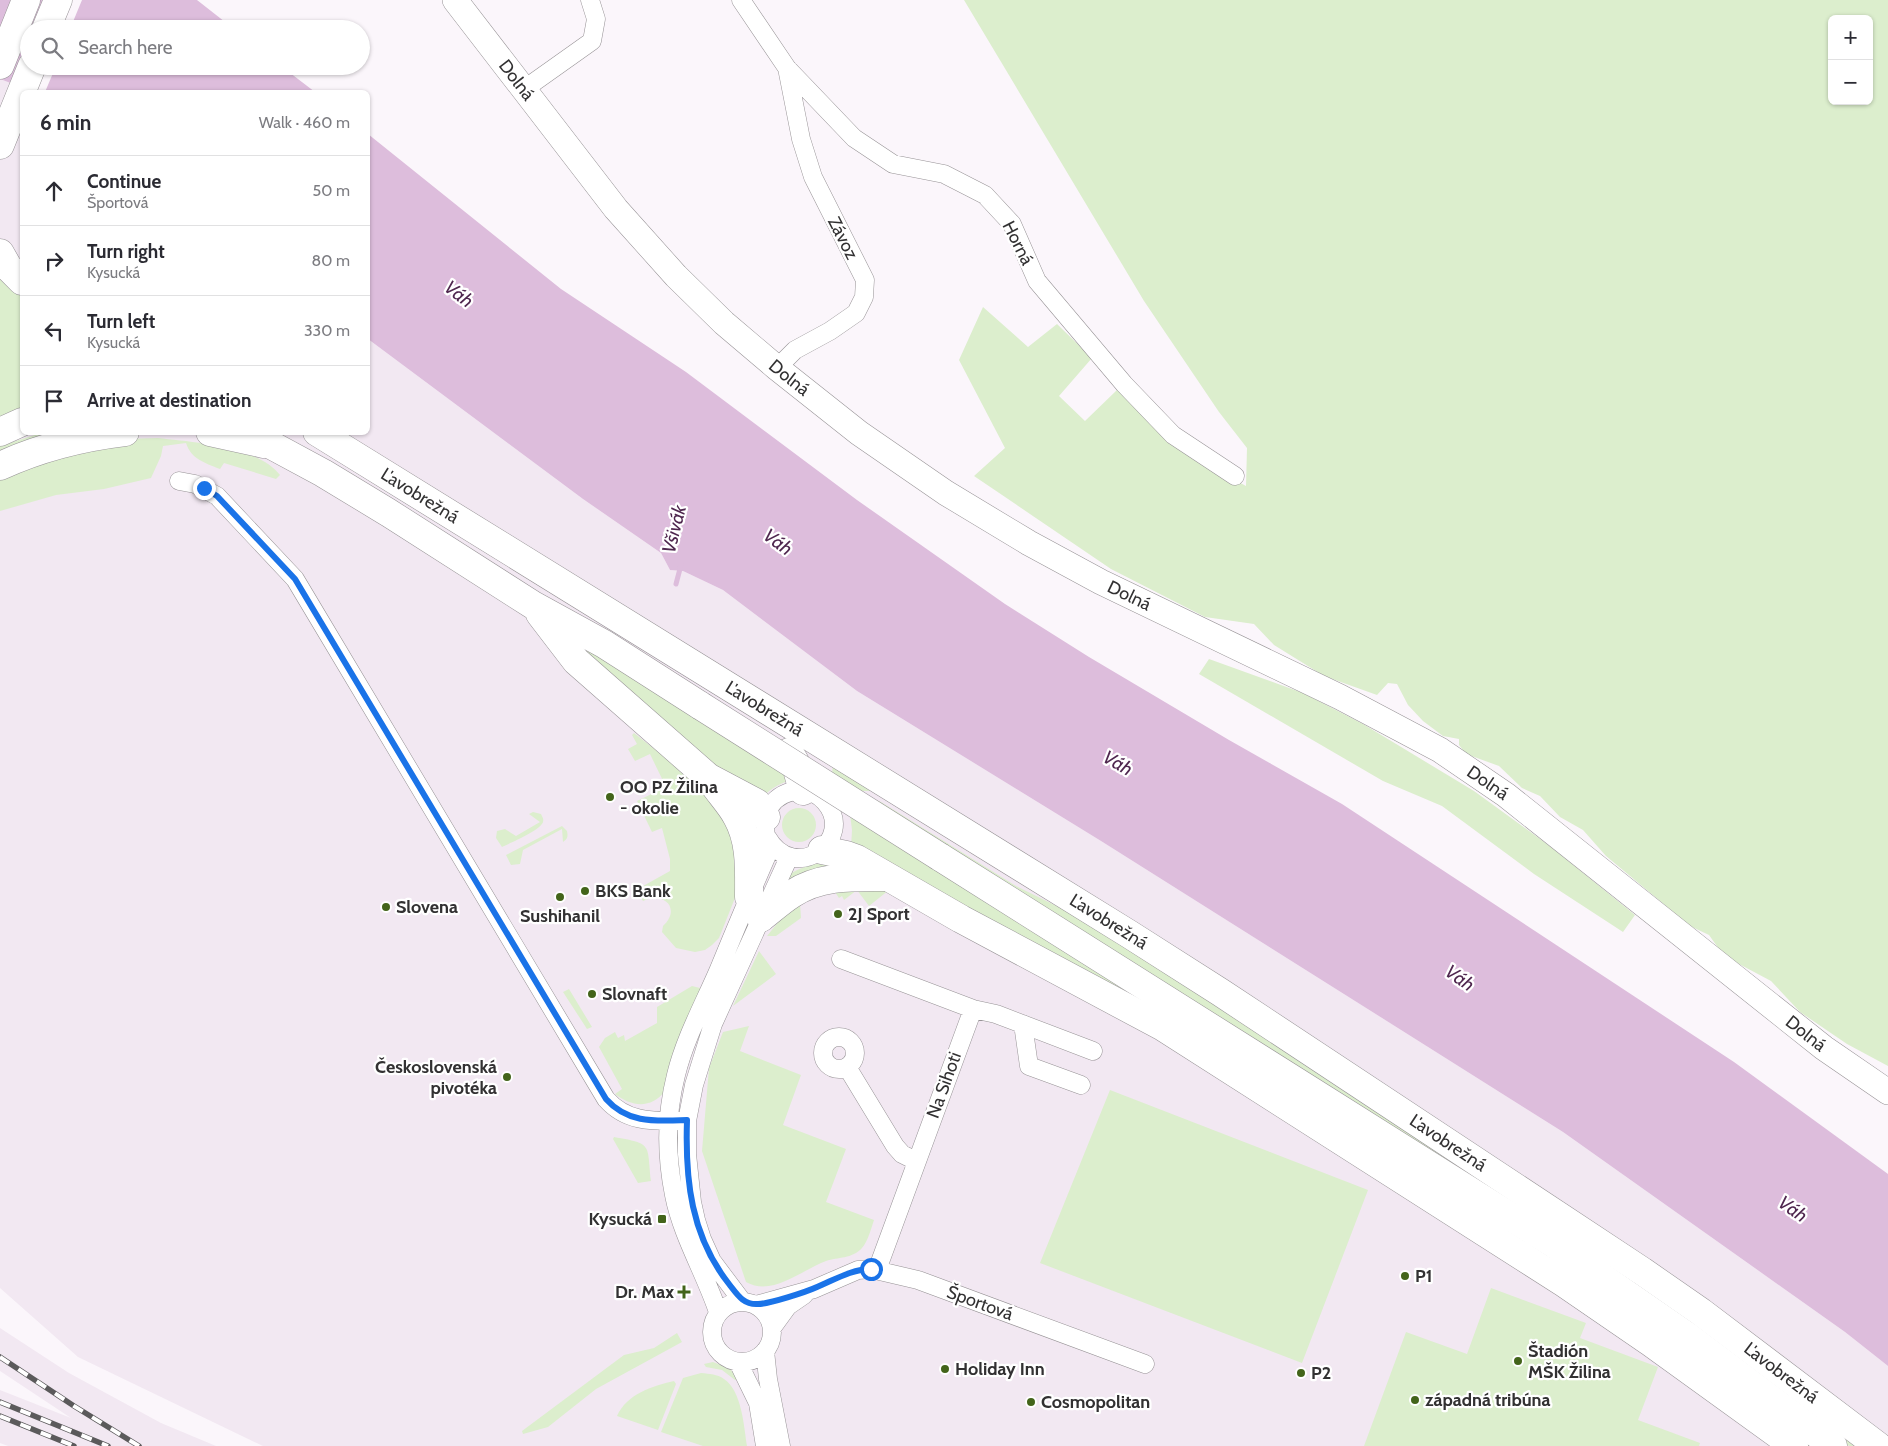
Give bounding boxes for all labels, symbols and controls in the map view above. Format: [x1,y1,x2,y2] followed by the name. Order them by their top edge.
[1828,15,1873,105] map controls
[1828,15,1873,60] button: +
[20,20,370,75] search box
[38,34,66,62] icon: search
[78,36,172,59] text: Search here
[494,55,540,105] street label: Dolná
[1828,60,1873,105] button: −
[40,110,91,135] text: 6 min
[259,113,350,132] text: Walk · 460 m
[87,170,161,193] text: Continue
[40,177,68,205] icon: ahead
[313,181,350,200] text: 50 m
[87,193,148,212] text: Športová
[823,213,863,263] street label: Závoz
[998,217,1039,269] street label: Horná
[87,240,165,263] text: Turn right
[40,247,68,275] icon: right
[312,251,350,270] text: 80 m
[87,263,140,282] text: Kysucká
[440,276,478,312] water label: Váh
[87,310,155,333] text: Turn left
[40,317,68,345] icon: left
[304,321,350,340] text: 330 m
[87,333,140,352] text: Kysucká
[764,355,814,401] street label: Dolná
[40,387,68,415] icon: arrive
[87,389,251,412] text: Arrive at destination
[377,463,463,528] street label: Ľavobrežná
[193,477,216,500] route end
[657,502,691,555] water label: Všivák
[759,524,797,560] water label: Váh
[1104,576,1155,616] street label: Dolná
[721,676,808,741] street label: Ľavobrežná
[1099,745,1137,781] water label: Váh
[1463,761,1513,805] street label: Dolná
[620,776,718,819] place label: OO PZ Žilina - okolie
[604,791,616,803] marker: OO PZ Žilina - okolie
[595,880,671,902] place label: BKS Bank
[579,885,591,897] marker: BKS Bank
[1066,889,1152,954] street label: Ľavobrežná
[554,891,566,903] marker: Sushihanil
[396,896,458,918] place label: Slovena
[380,901,392,913] marker: Slovena
[848,903,910,925] place label: 2J Sport
[520,905,600,927] place label: Sushihanil
[832,908,844,920] marker: 2J Sport
[1441,960,1479,996] water label: Váh
[602,983,667,1005] place label: Slovnaft
[586,988,598,1000] marker: Slovnaft
[1781,1011,1831,1057] street label: Dolná
[922,1049,966,1121] street label: Na Sihoti
[375,1056,497,1099] place label: Československá pivotéka
[501,1071,513,1083] marker: Československá pivotéka
[1405,1109,1491,1176] street label: Ľavobrežná
[1774,1191,1812,1227] water label: Váh
[589,1208,652,1230] place label: Kysucká
[656,1213,668,1225] marker: Kysucká
[860,1258,883,1281] route start
[1415,1265,1432,1287] place label: P1
[1399,1270,1411,1282] marker: P1
[615,1281,674,1303] place label: Dr. Max
[944,1281,1017,1325] street label: Športová
[678,1286,690,1298] marker: Dr. Max
[1740,1338,1823,1408] street label: Ľavobrežná
[1528,1340,1611,1383] place label: Štadión MŠK Žilina
[1512,1355,1524,1367] marker: Štadión MŠK Žilina
[955,1358,1045,1380] place label: Holiday Inn
[1311,1362,1331,1384] place label: P2
[939,1363,951,1375] marker: Holiday Inn
[1295,1367,1307,1379] marker: P2
[1425,1389,1551,1411] place label: západná tribúna
[1041,1391,1150,1413] place label: Cosmopolitan
[1409,1394,1421,1406] marker: západná tribúna
[1025,1396,1037,1408] marker: Cosmopolitan

